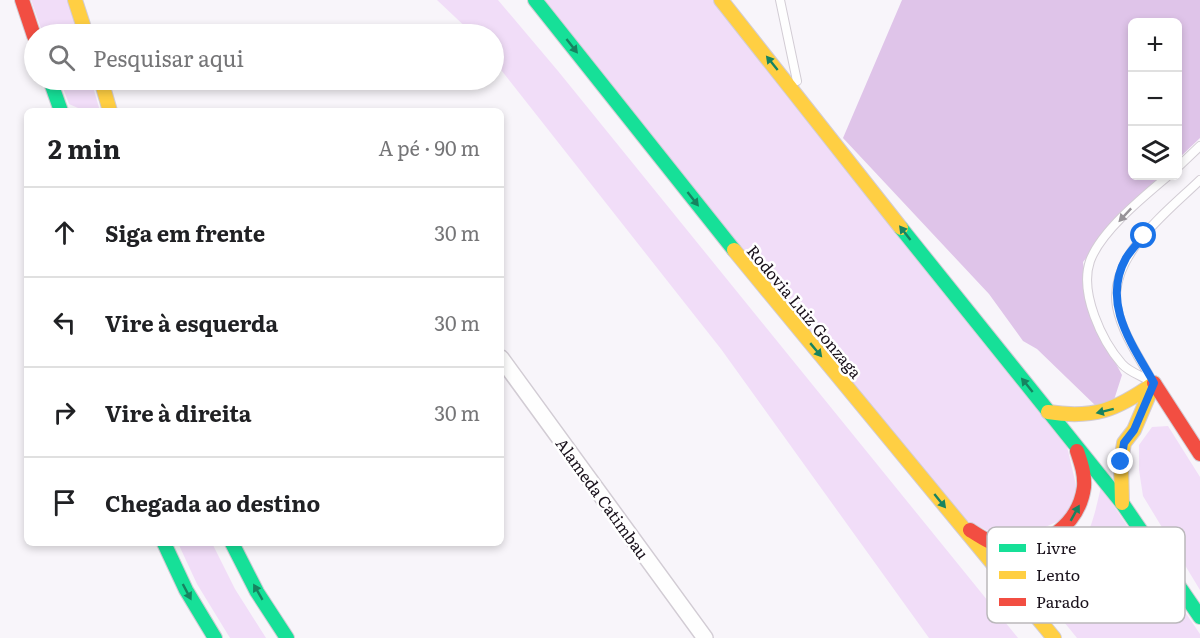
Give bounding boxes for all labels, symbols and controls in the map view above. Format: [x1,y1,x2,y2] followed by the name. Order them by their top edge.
[1128,18,1182,180] map controls
[1128,18,1182,72] button: +
[24,24,504,90] search box
[565,38,578,54] one-way arrow
[45,41,78,74] icon: search
[93,41,244,74] text: Pesquisar aqui
[765,55,778,71] one-way arrow
[1128,72,1182,126] button: −
[1128,126,1182,180] button: layers
[48,128,121,167] text: 2 min
[379,132,480,162] text: A pé · 90 m
[686,191,699,206] one-way arrow
[1118,208,1132,223] one-way arrow
[48,216,81,249] icon: ahead
[105,216,265,249] text: Siga em frente
[434,217,480,247] text: 30 m
[1130,222,1156,248] route start
[898,225,911,241] one-way arrow
[742,239,868,383] street label: Rodovia Luiz Gonzaga
[48,306,81,339] icon: left
[105,306,278,339] text: Vire à esquerda
[434,307,480,337] text: 30 m
[809,342,822,357] one-way arrow
[1020,377,1033,393] one-way arrow
[48,396,81,429] icon: right
[105,396,252,429] text: Vire à direita
[434,397,480,427] text: 30 m
[1096,407,1114,417] one-way arrow
[551,432,655,564] street label: Alameda Catimbau
[1107,448,1133,474] route end
[48,486,81,519] icon: arrive
[105,486,320,519] text: Chegada ao destino
[933,493,946,509] one-way arrow
[1070,504,1080,521] one-way arrow
[987,527,1185,623] legend
[1036,535,1076,559] text: Livre
[1036,562,1080,586] text: Lento
[182,584,192,601] one-way arrow
[252,584,263,600] one-way arrow
[1036,589,1089,613] text: Parado

